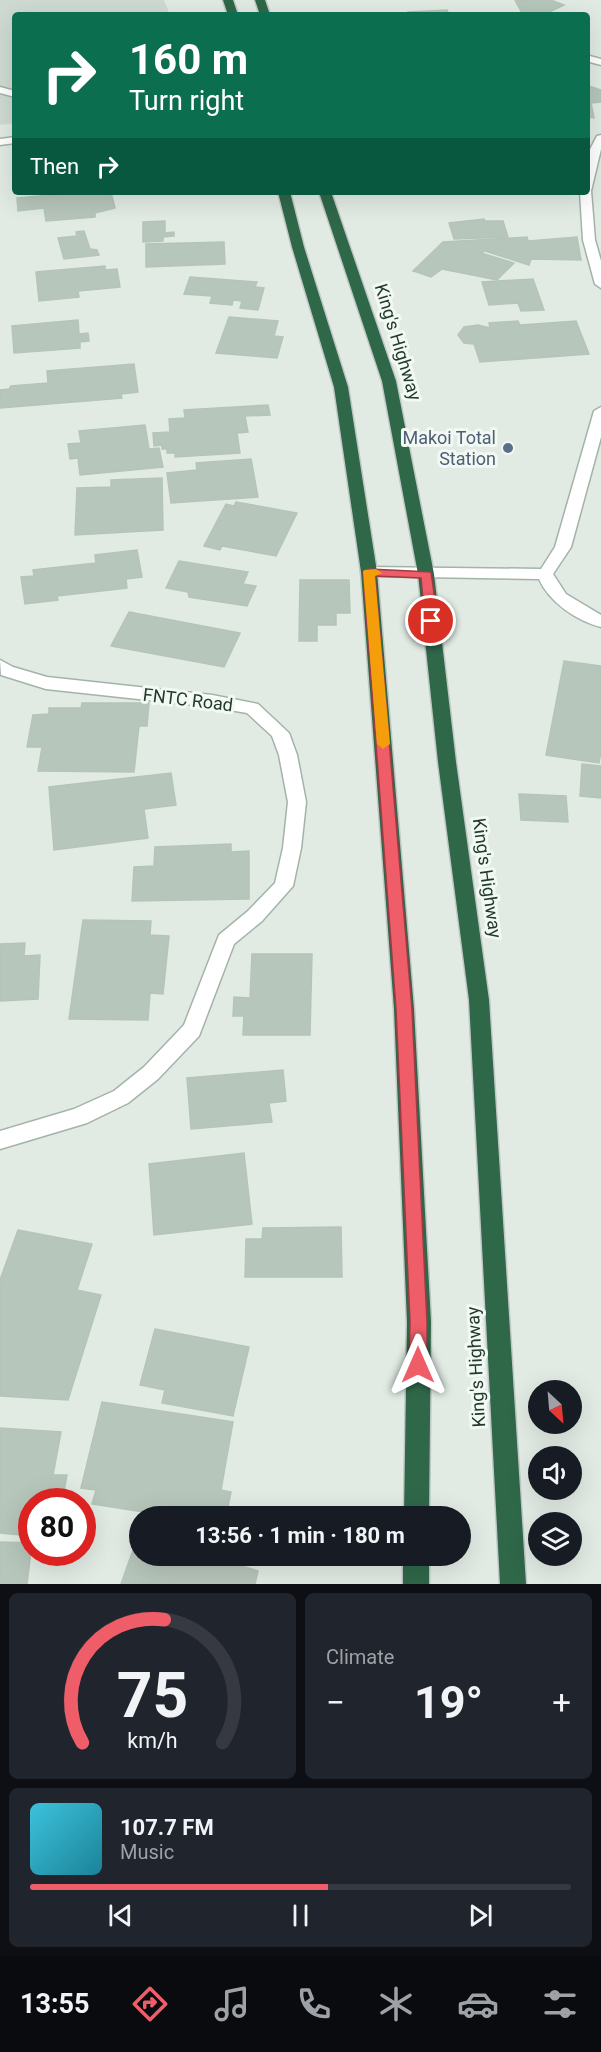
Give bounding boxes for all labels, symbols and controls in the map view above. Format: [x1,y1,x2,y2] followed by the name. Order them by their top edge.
[129,35,248,84] text: 160 m
[30,36,108,114] icon: right
[129,85,244,117] text: Turn right
[91,150,124,183] icon: right
[30,154,79,179] text: Then
[371,281,426,403] street label: King's Highway
[402,427,496,469] place label: Makoi Total Station
[501,441,515,455] marker: Makoi Total Station
[405,595,456,646] pin
[414,604,447,637] icon: arrive
[142,684,234,715] street label: FNTC Road
[469,817,506,940] street label: King's Highway
[462,1306,489,1428] street label: King's Highway
[386,1333,450,1397] position arrow
[528,1380,582,1434] north arrow
[528,1380,582,1566] map controls
[528,1446,582,1500] button: sound
[18,1488,96,1566] speed limit sign: 80
[528,1512,582,1566] button: layers
[195,1523,405,1548] text: 13:56 · 1 min · 180 m
[326,1645,394,1669] text: Climate
[117,1659,188,1732] text: 75
[414,1676,483,1729] text: 19°
[326,1683,345,1722] text: −
[552,1683,571,1722] text: +
[127,1728,178,1753] text: km/h
[120,1815,214,1840] text: 107.7 FM
[120,1840,174,1864] text: Music
[104,1899,137,1932] icon: previous
[284,1899,317,1932] icon: pause
[464,1899,497,1932] icon: next
[129,1983,171,2025] icon: directions
[211,1983,253,2025] icon: music
[293,1983,335,2025] icon: phone
[375,1983,417,2025] icon: climate
[457,1983,499,2025] icon: car
[539,1983,581,2025] icon: filters
[20,1988,90,2020] text: 13:55

